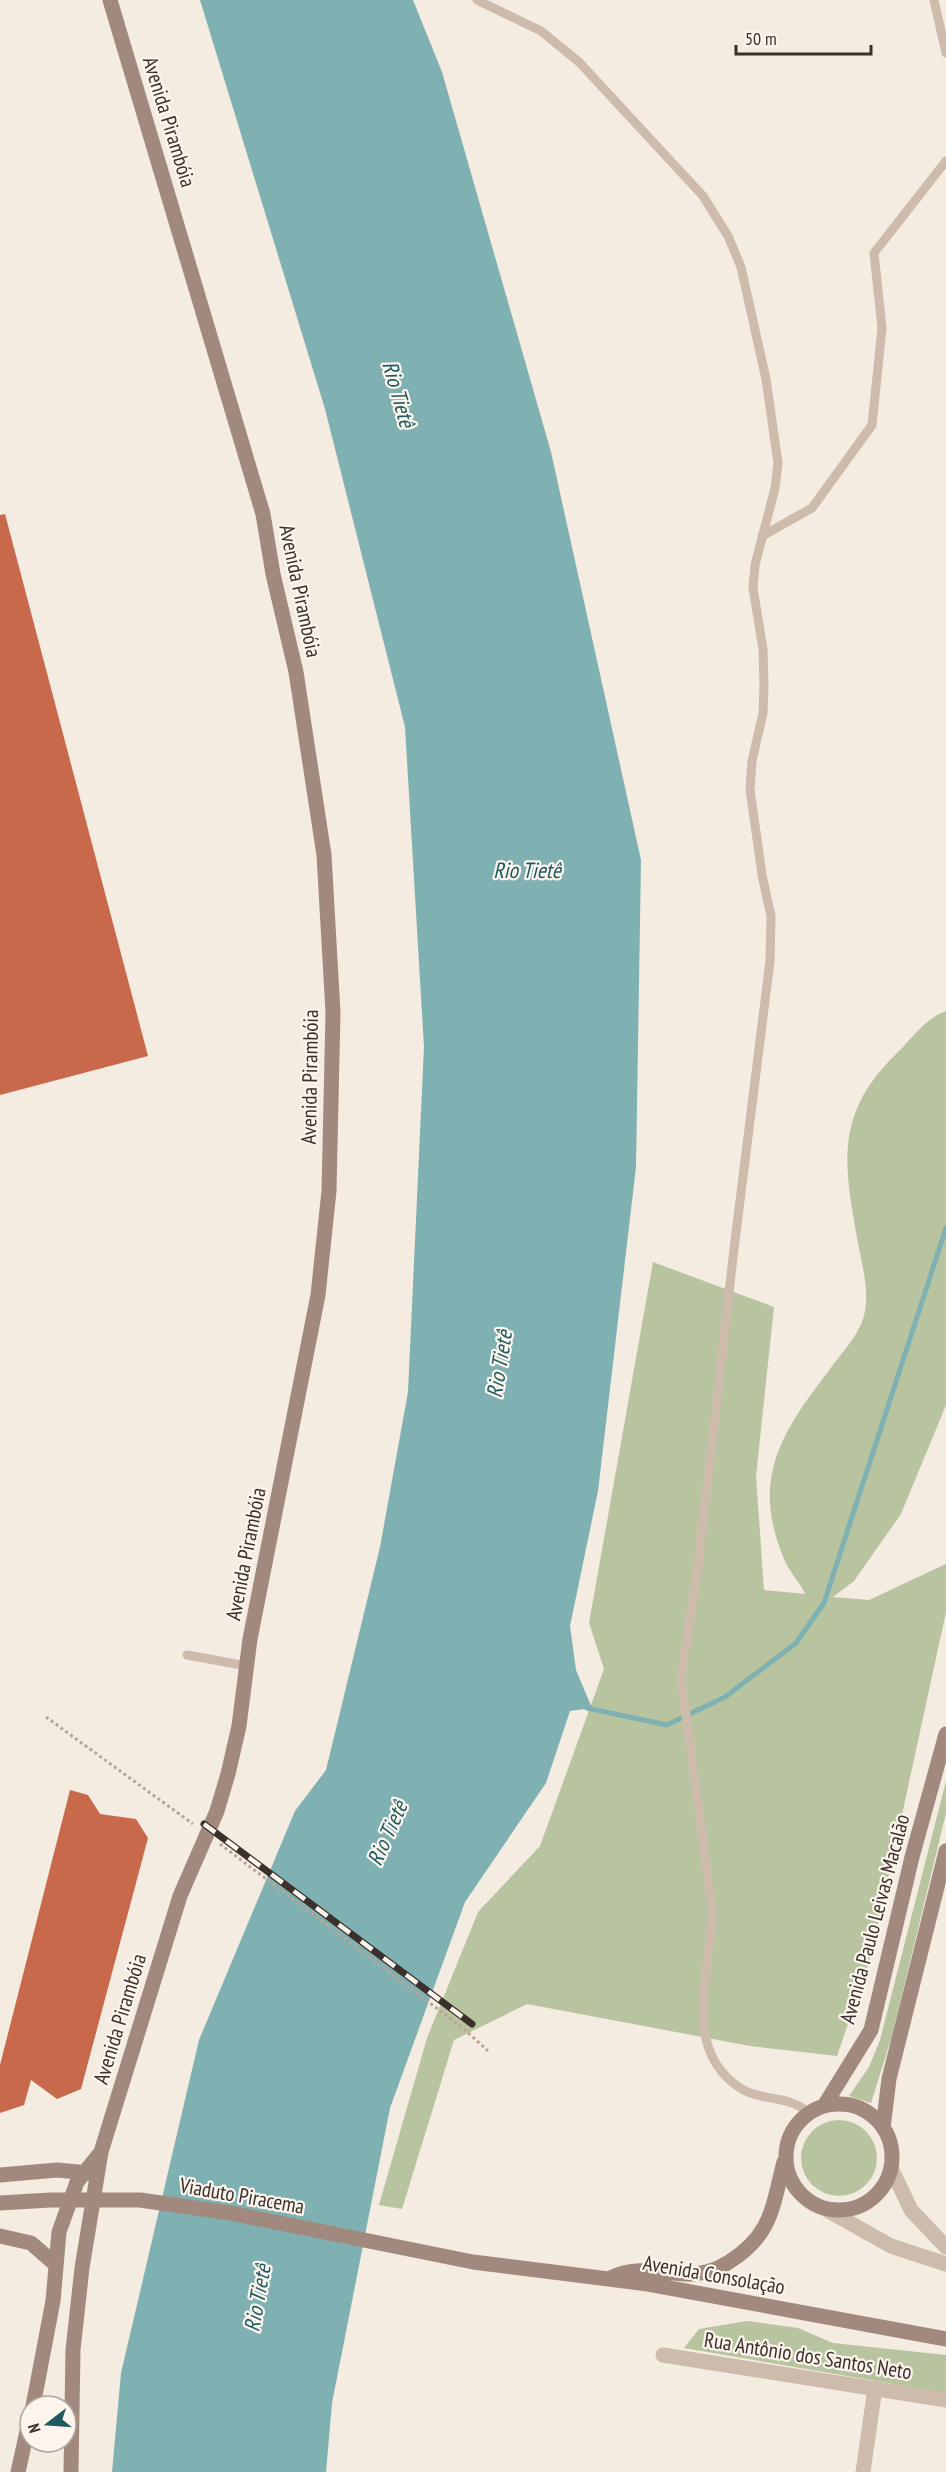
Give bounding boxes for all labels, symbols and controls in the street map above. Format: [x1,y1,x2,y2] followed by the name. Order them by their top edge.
[736,18,871,56] scale bar
[745,27,777,50] text: 50 m
[137,53,202,190] street label: Avenida Pirambóia
[376,358,422,432] water label: Rio Tietê
[273,522,328,660] street label: Avenida Pirambóia
[493,856,563,884] water label: Rio Tietê
[295,1009,324,1145] street label: Avenida Pirambóia
[480,1327,518,1400] water label: Rio Tietê
[219,1485,272,1623] street label: Avenida Pirambóia
[360,1795,414,1870] water label: Rio Tietê
[834,1811,915,2027] street label: Avenida Paulo Leivas Macalão
[87,1950,152,2087] street label: Avenida Pirambóia
[177,2171,307,2220] street label: Viaduto Piracema
[641,2249,787,2300] street label: Avenida Consolação
[237,2260,277,2334] water label: Rio Tietê
[702,2326,914,2385] street label: Rua Antônio dos Santos Neto
[18,2394,78,2454] north arrow
[23,2421,44,2435] text: N

